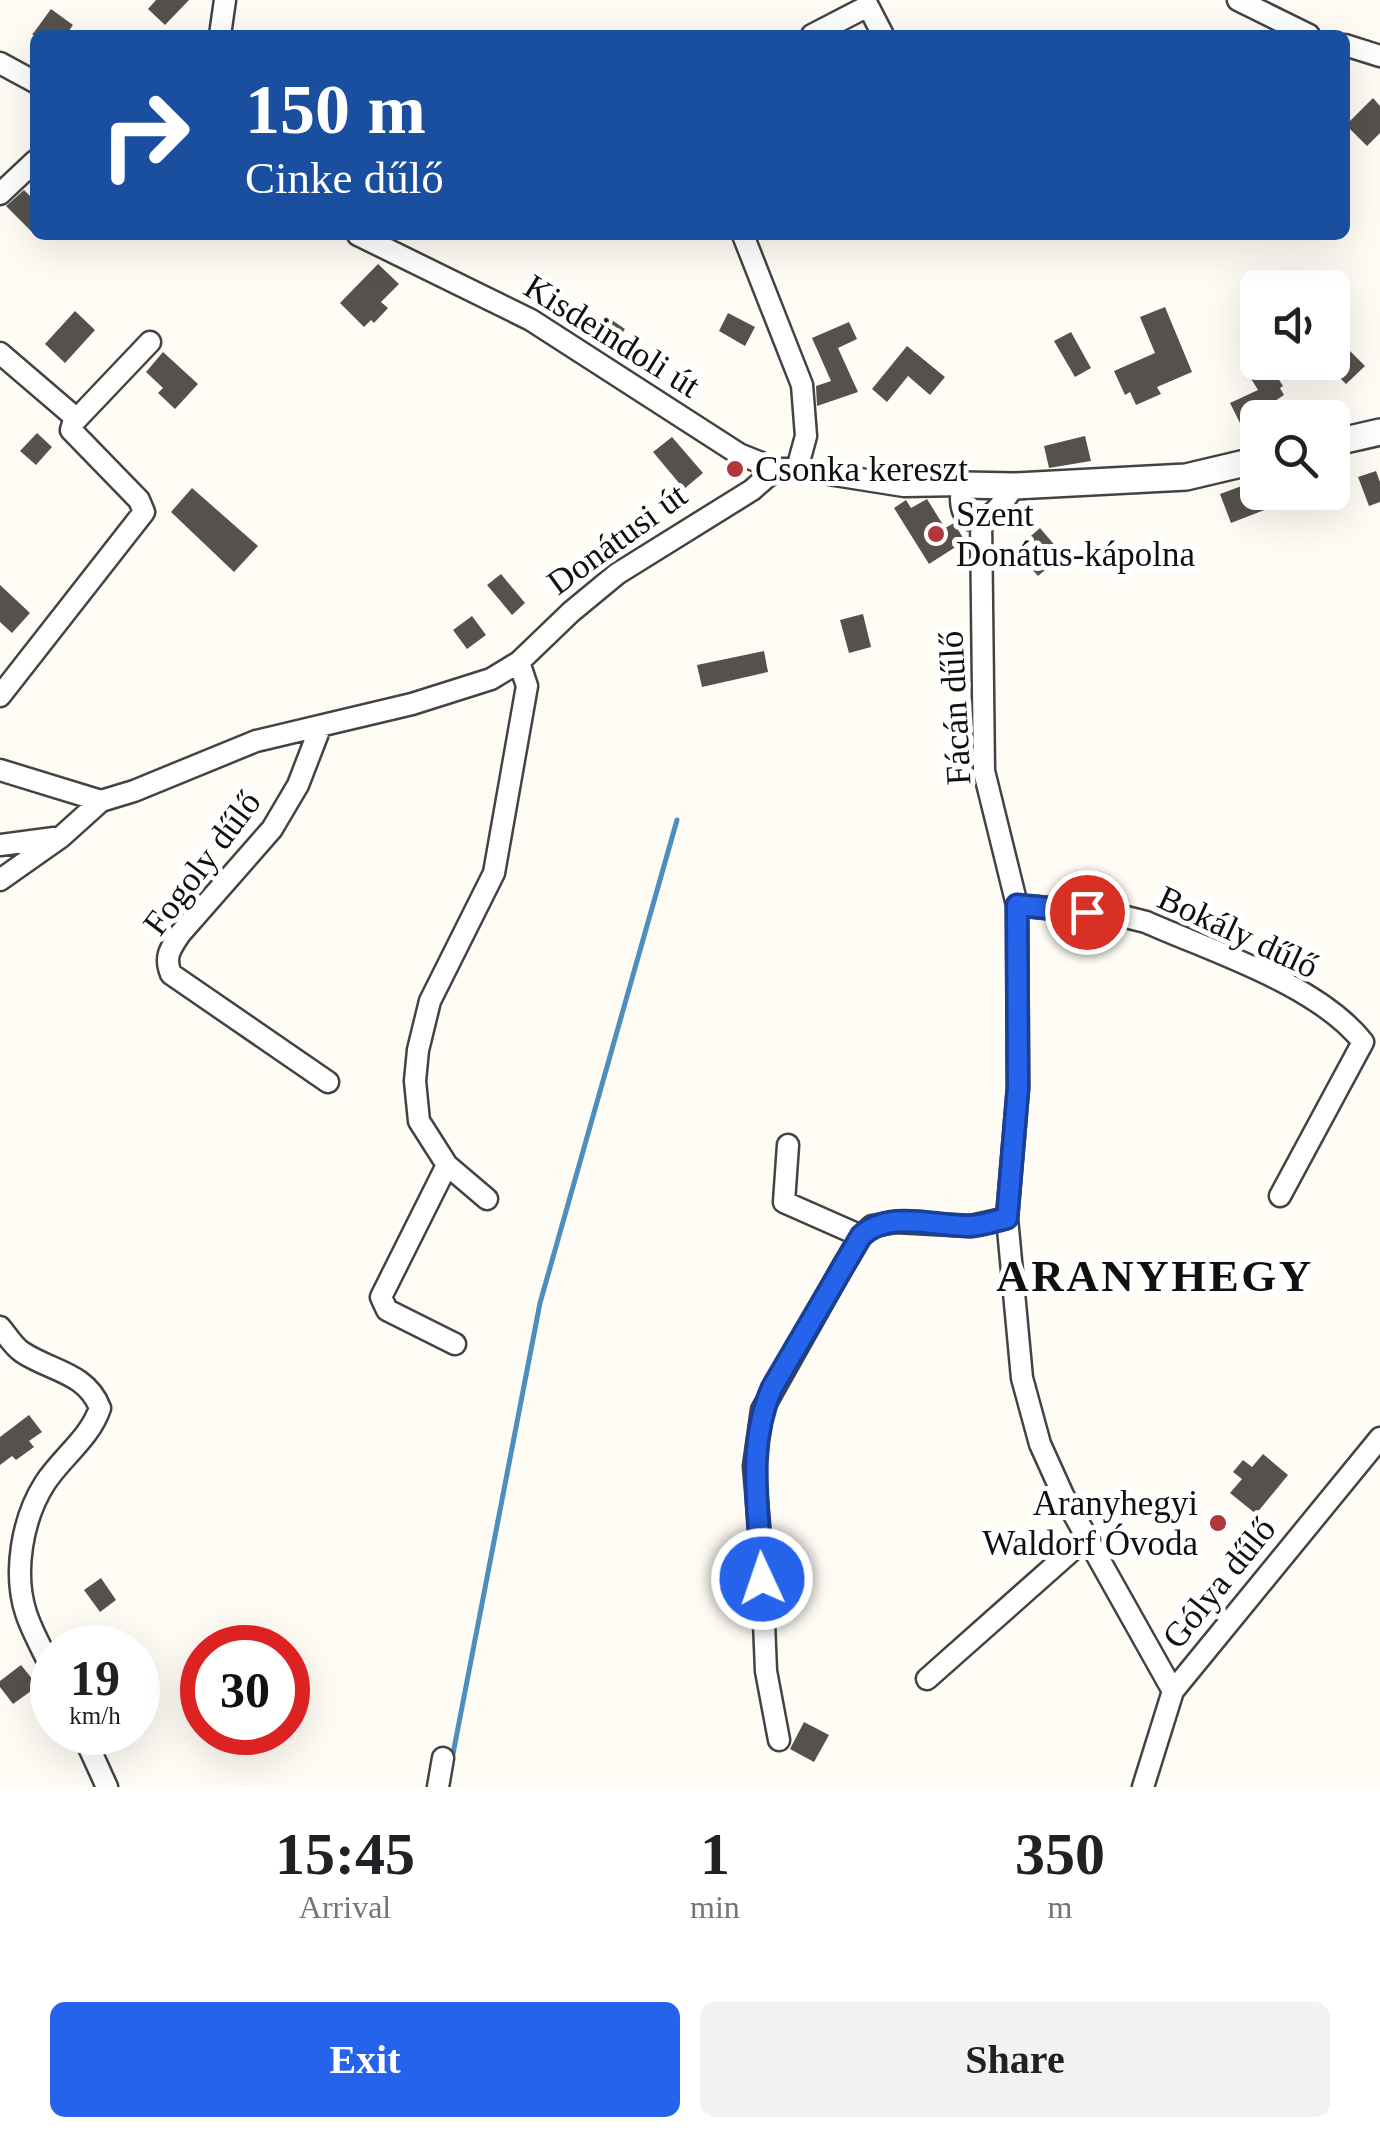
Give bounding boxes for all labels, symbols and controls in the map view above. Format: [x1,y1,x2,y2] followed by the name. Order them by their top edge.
[80,70,210,200] icon: right
[245,71,426,148] text: 150 m
[245,153,444,203] text: Cinke dűlő
[517,267,707,405] street label: Kisdeindoli út
[1240,270,1350,510] map controls
[1240,270,1350,380] button: sound
[1240,400,1350,510] button: search
[755,450,968,489] place label: Csonka kereszt
[724,458,746,480] marker: Csonka kereszt
[540,475,694,602] street label: Donátusi út
[956,495,1196,574] place label: Szent Donátus-kápolna
[925,523,947,545] marker: Szent Donátus-kápolna
[931,630,979,786] street label: Fácán dűlő
[135,783,269,943] street label: Fogoly dűlő
[1045,870,1130,955] pin
[1152,878,1324,986] street label: Bokály dűlő
[1060,885,1115,940] icon: arrive
[996,1251,1314,1301] district label: ARANYHEGY
[982,1484,1198,1563] place label: Aranyhegyi Waldorf Óvoda
[1155,1510,1283,1656] street label: Gólya dűlő
[1207,1512,1229,1534] marker: Aranyhegyi Waldorf Óvoda
[710,1527,814,1631] position arrow
[180,1625,310,1755] speed limit sign: 30
[70,1650,120,1706] text: 19
[69,1702,121,1729] text: km/h
[275,1821,415,1887] text: 15:45
[700,1821,730,1887] text: 1
[1015,1821,1105,1887] text: 350
[299,1889,391,1925] text: Arrival
[690,1889,740,1925] text: min
[1047,1889,1072,1925] text: m
[50,2002,680,2117] button: Exit
[700,2002,1330,2117] button: Share

